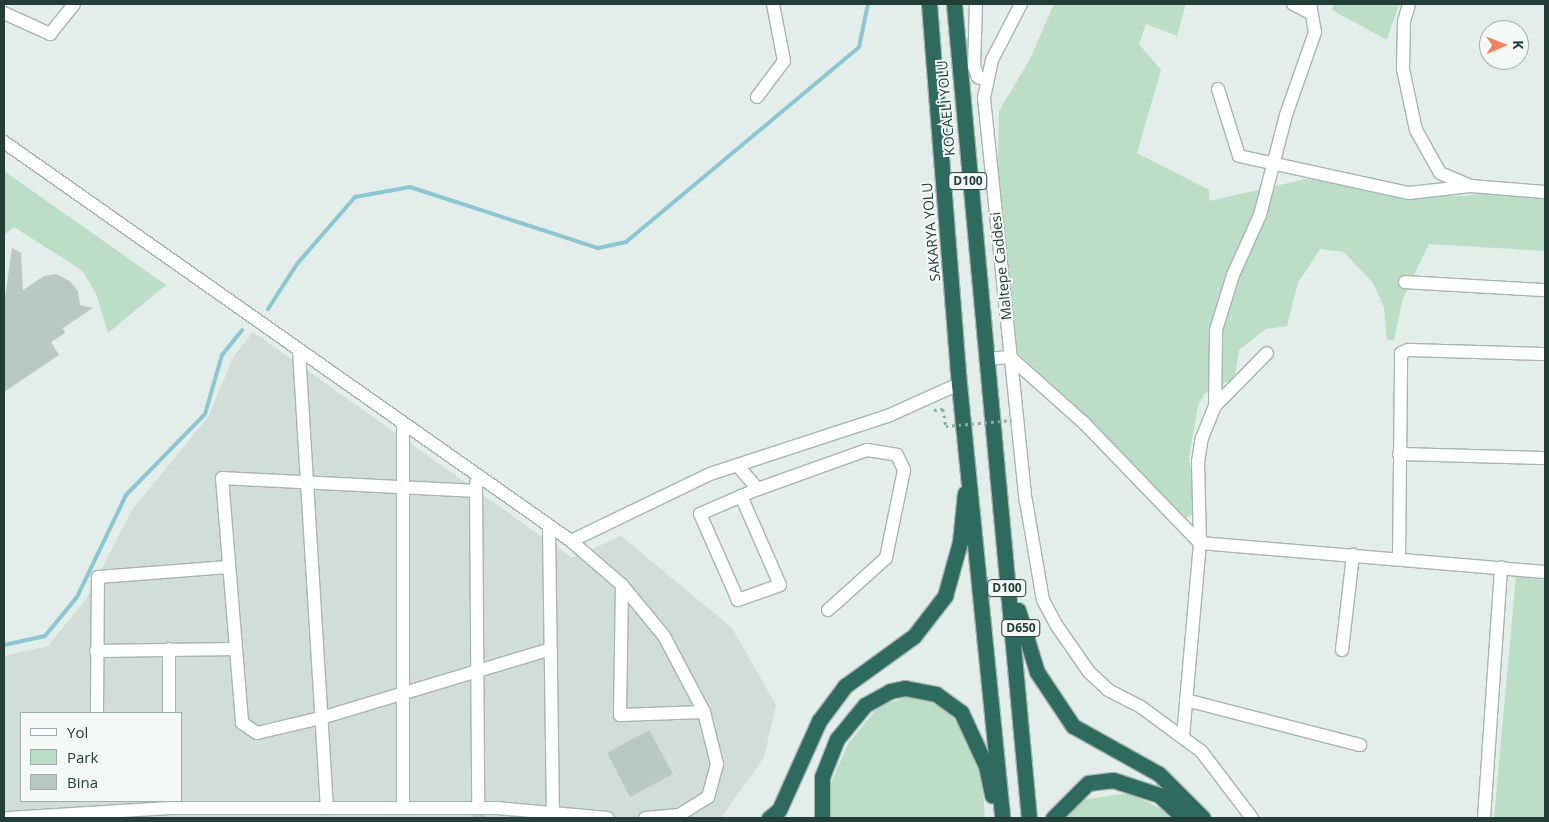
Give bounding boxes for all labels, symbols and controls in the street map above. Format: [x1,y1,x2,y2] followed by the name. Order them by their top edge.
[1479,20,1529,70] north arrow
[1509,40,1528,50] text: K
[933,59,959,157] street label: KOCAELİ YOLU
[948,172,988,190] road number: D100
[918,182,944,282] street label: SAKARYA YOLU
[987,211,1015,321] street label: Maltepe Caddesi
[987,578,1027,598] road number: D100
[1001,618,1041,638] road number: D650
[20,712,182,802] legend
[67,722,88,742] text: Yol
[67,747,98,767] text: Park
[67,772,98,792] text: Bina

